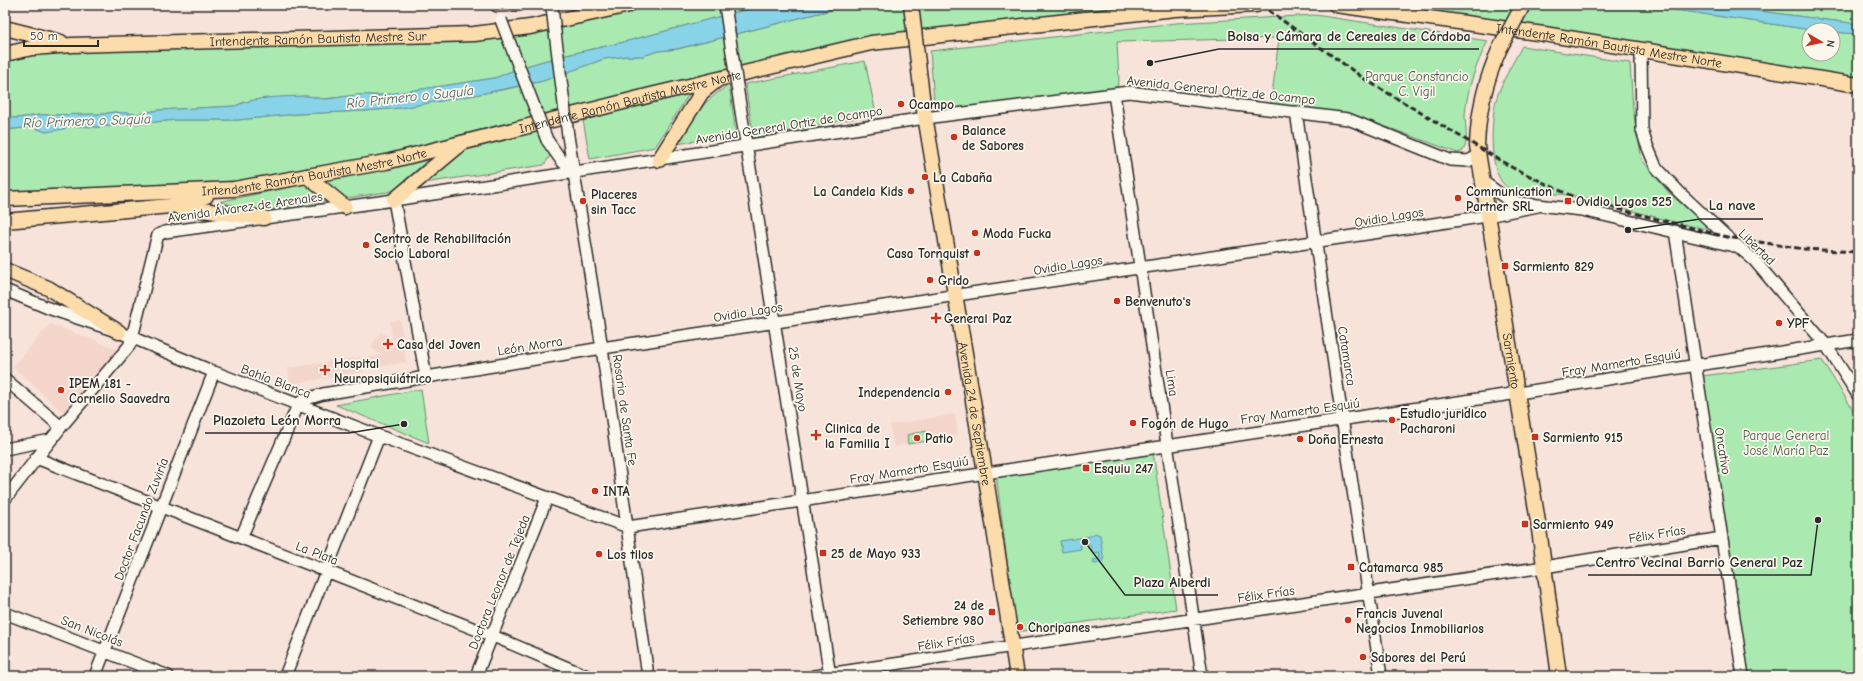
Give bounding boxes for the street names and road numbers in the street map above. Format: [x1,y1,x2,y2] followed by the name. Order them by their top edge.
[1495,20,1724,70] street label: Intendente Ramón Bautista Mestre Norte
[209,28,428,49] street label: Intendente Ramón Bautista Mestre Sur
[517,66,743,136] street label: Intendente Ramón Bautista Mestre Norte
[1126,73,1316,107] street label: Avenida General Ortiz de Ocampo
[694,103,884,147] street label: Avenida General Ortiz de Ocampo
[201,144,429,198] street label: Intendente Ramón Bautista Mestre Norte
[166,188,323,225] street label: Avenida Álvarez de Arenales
[1353,204,1425,230] street label: Ovidio Lagos
[1736,226,1778,268] street label: Libertad
[1032,252,1104,278] street label: Ovidio Lagos
[712,299,784,325] street label: Ovidio Lagos
[1335,325,1359,387] street label: Catamarca
[1500,332,1524,390] street label: Sarmiento
[496,333,564,359] street label: León Morra
[956,341,995,487] street label: Avenida 24 de Septiembre
[785,345,811,413] street label: 25 de Mayo
[1561,346,1681,380] street label: Fray Mamerto Esquiú
[610,353,640,467] street label: Rosario de Santa Fe
[239,361,313,401] street label: Bahía Blanca
[1162,369,1182,397] street label: Lima
[1240,395,1360,427] street label: Fray Mamerto Esquiú
[1712,426,1734,476] street label: Oncativo
[849,453,969,487] street label: Fray Mamerto Esquiú
[111,456,171,582] street label: Doctor Facundo Zuviría
[465,512,533,652] street label: Doctora Leonor de Tejeda
[1628,522,1686,546] street label: Félix Frías
[294,538,340,568] street label: La Plata
[1237,583,1295,605] street label: Félix Frías
[59,612,125,650] street label: San Nicolás
[917,630,975,654] street label: Félix Frías

